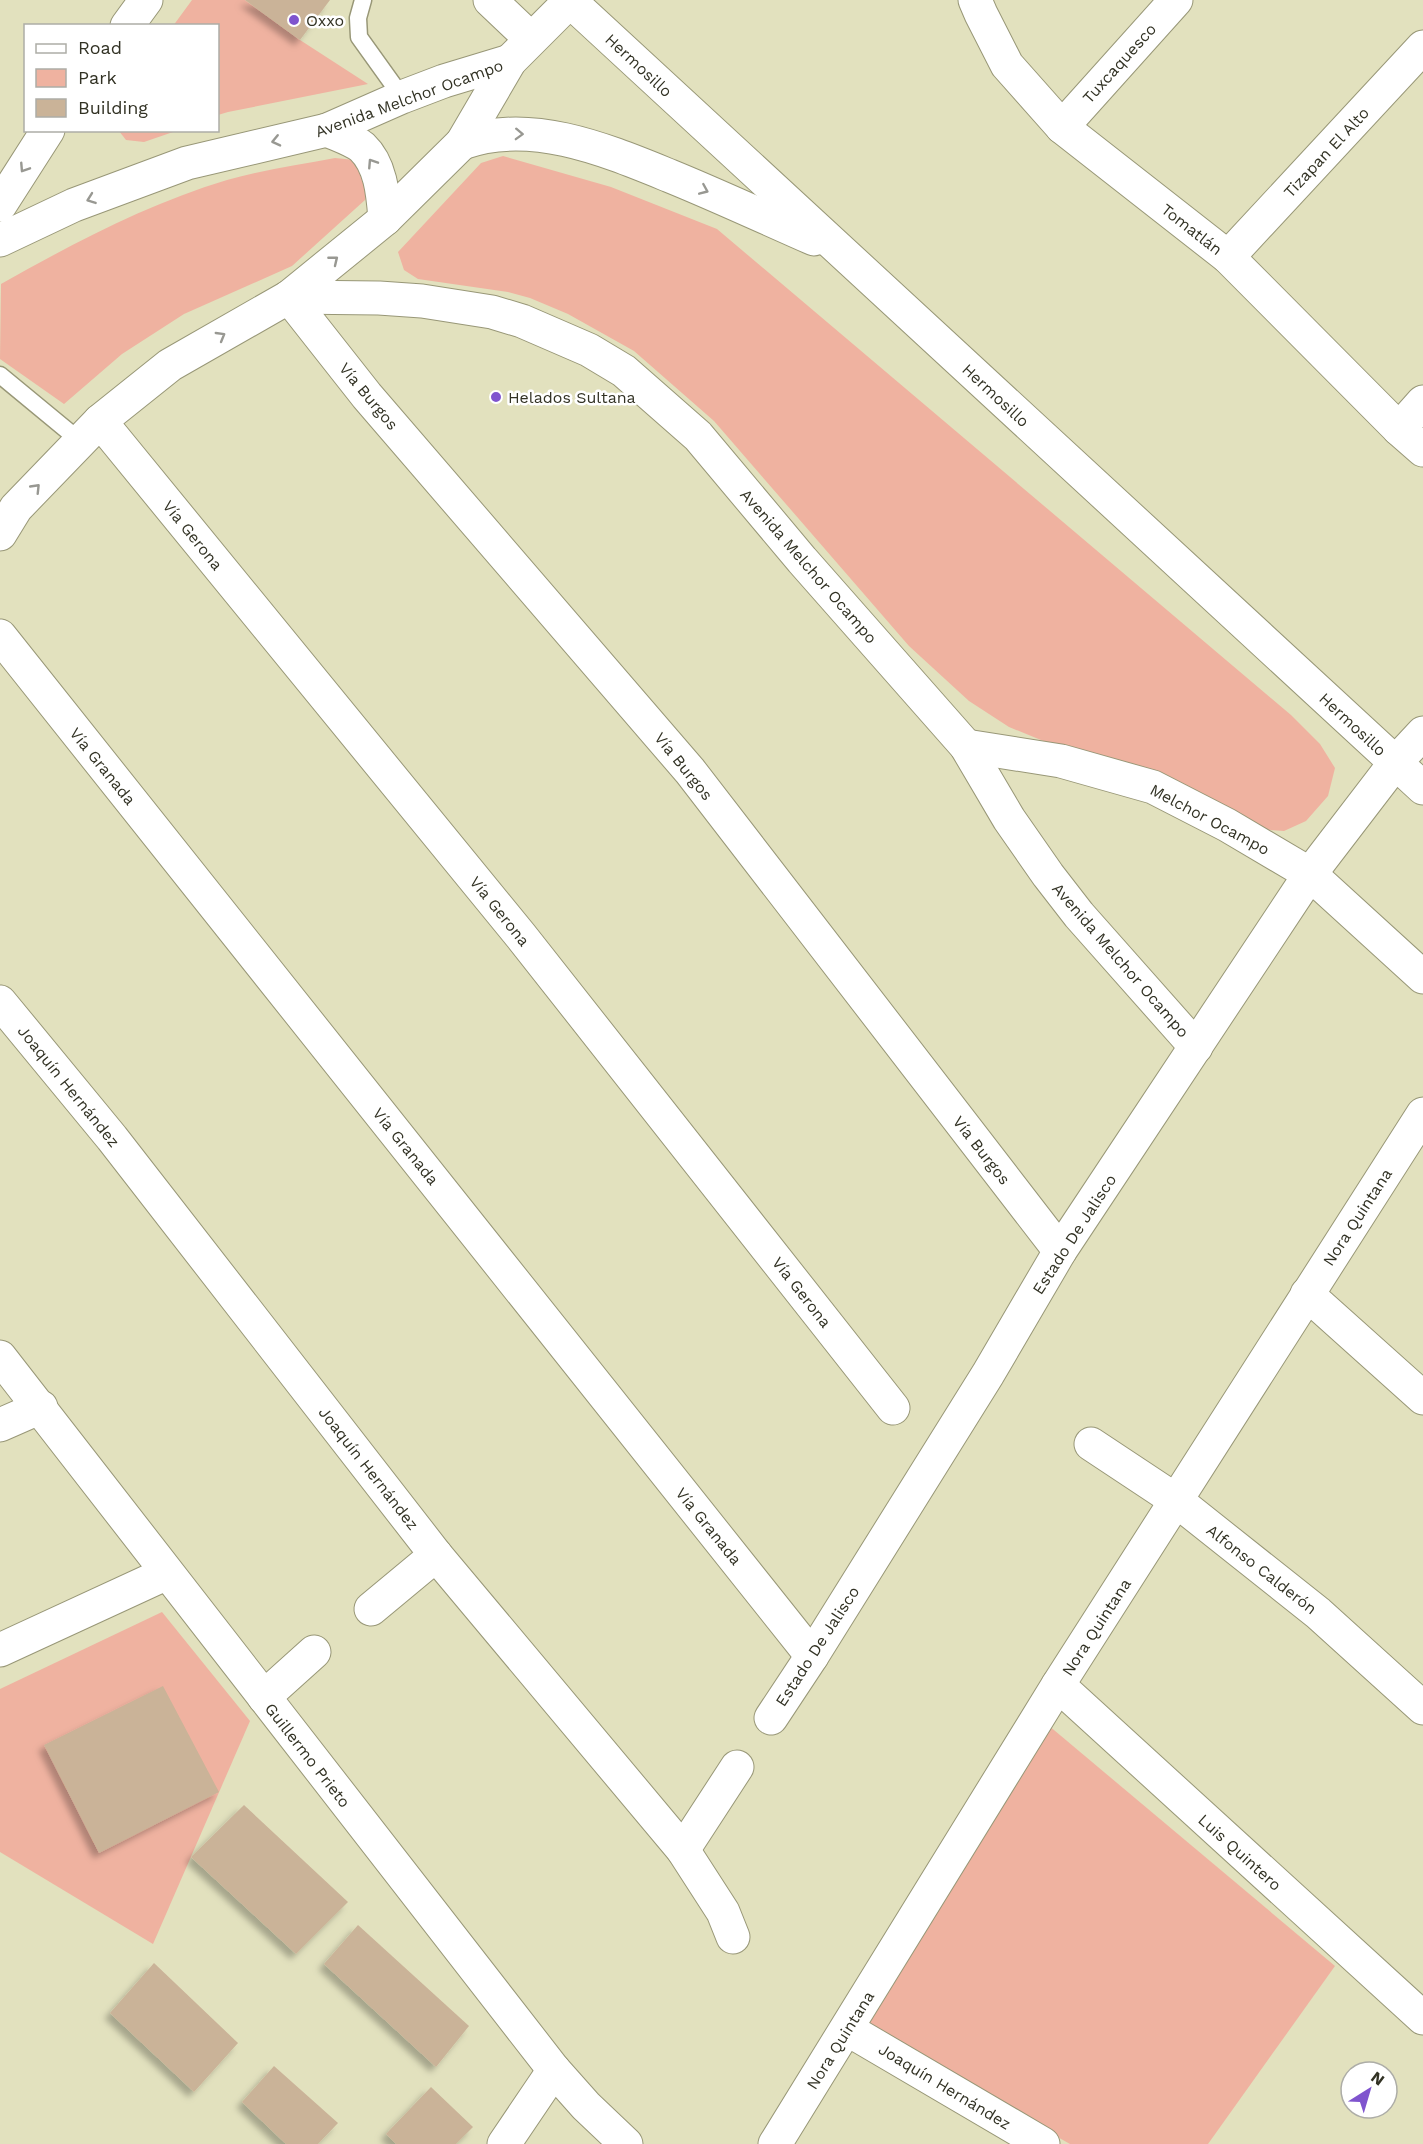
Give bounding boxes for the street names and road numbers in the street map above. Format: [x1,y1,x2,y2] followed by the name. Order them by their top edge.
[1079,20,1160,107] street label: Tuxcaquesco
[601,30,676,101] street label: Hermosillo
[313,56,506,141] street label: Avenida Melchor Ocampo
[1280,103,1373,201] street label: Tizapan El Alto
[1157,200,1226,259] street label: Tomatlán
[335,359,402,434] street label: Vía Burgos
[958,360,1033,431] street label: Hermosillo
[736,485,881,647] street label: Avenida Melchor Ocampo
[159,497,227,574] street label: Vía Gerona
[1315,689,1390,760] street label: Hermosillo
[66,724,139,809] street label: Vía Granada
[651,729,717,804] street label: Vía Burgos
[1147,780,1273,859] street label: Melchor Ocampo
[466,873,534,950] street label: Vía Gerona
[1048,879,1193,1041] street label: Avenida Melchor Ocampo
[14,1022,124,1151] street label: Joaquín Hernández
[369,1104,442,1189] street label: Vía Granada
[949,1112,1014,1188] street label: Vía Burgos
[1319,1165,1396,1270] street label: Nora Quintana
[1029,1171,1120,1298] street label: Estado De Jalisco
[768,1253,835,1331] street label: Vía Gerona
[315,1403,423,1534] street label: Joaquín Hernández
[672,1484,745,1569] street label: Vía Granada
[1203,1521,1321,1618] street label: Alfonso Calderón
[1058,1575,1135,1680] street label: Nora Quintana
[772,1583,863,1710] street label: Estado De Jalisco
[261,1699,354,1811] street label: Guillermo Prieto
[1194,1810,1285,1895] street label: Luis Quintero
[803,1988,878,2093] street label: Nora Quintana
[875,2039,1014,2133] street label: Joaquín Hernández

